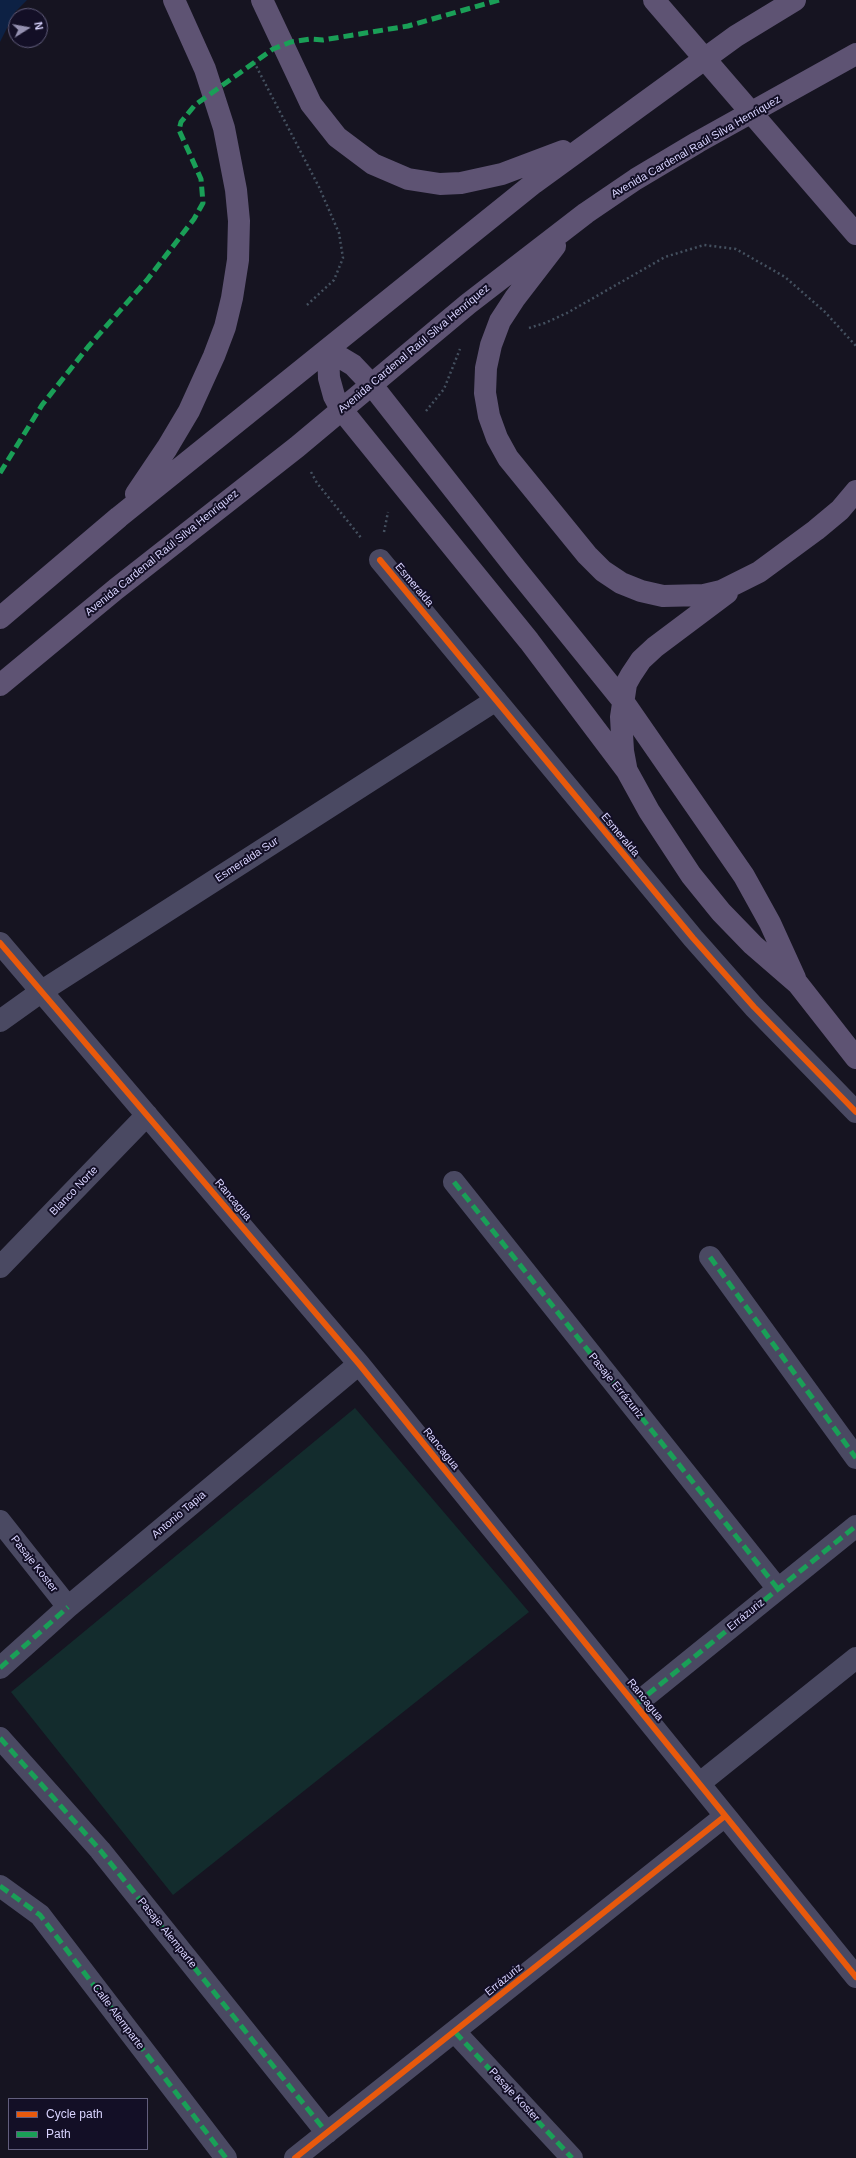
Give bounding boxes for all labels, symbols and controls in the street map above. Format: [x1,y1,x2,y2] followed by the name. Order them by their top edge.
[8,8,48,48] north arrow
[32,21,45,31] text: N
[609,93,783,201] street label: Avenida Cardenal Raúl Silva Henríquez
[336,282,492,416] street label: Avenida Cardenal Raúl Silva Henríquez
[83,487,241,619] street label: Avenida Cardenal Raúl Silva Henríquez
[392,561,436,609] street label: Esmeralda
[598,811,642,859] street label: Esmeralda
[213,835,281,885] street label: Esmeralda Sur
[47,1164,101,1218] street label: Blanco Norte
[212,1177,254,1223] street label: Rancagua
[585,1350,647,1422] street label: Pasaje Errázuriz
[420,1425,462,1473] street label: Rancagua
[149,1489,209,1541] street label: Antonio Tapia
[8,1533,60,1595] street label: Pasaje Koster
[725,1596,767,1634] street label: Errázuriz
[624,1676,666,1724] street label: Rancagua
[135,1895,199,1971] street label: Pasaje Alemparte
[483,1961,525,1999] street label: Errázuriz
[89,1982,147,2052] street label: Calle Alemparte
[486,2065,542,2125] street label: Pasaje Koster
[8,2098,148,2150] legend
[46,2107,103,2121] text: Cycle path
[46,2127,71,2141] text: Path

